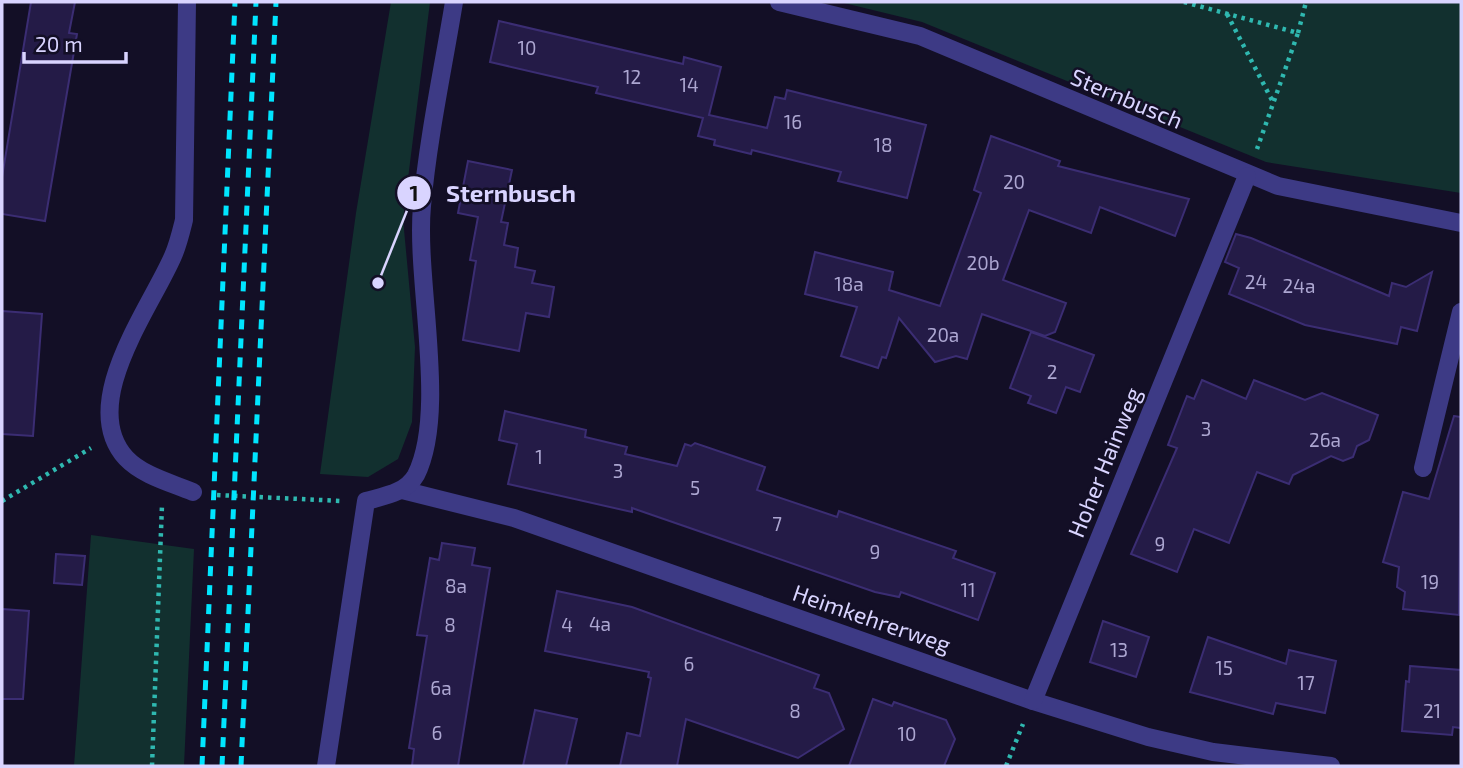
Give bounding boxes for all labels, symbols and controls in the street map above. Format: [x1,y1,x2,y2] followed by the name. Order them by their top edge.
[24,21,126,65] scale bar
[35,31,83,56] text: 20 m
[517,36,537,59] house number: 10
[1067,62,1187,134] street label: Sternbusch
[623,65,641,88] house number: 12
[679,73,699,96] house number: 14
[784,110,802,133] house number: 16
[873,133,893,156] house number: 18
[1003,170,1025,193] house number: 20
[397,171,590,216] callout: Sternbusch
[446,178,576,207] text: Sternbusch
[409,180,419,205] text: 1
[967,251,999,274] house number: 20b
[1245,270,1267,293] house number: 24
[834,272,864,295] house number: 18a
[1283,274,1315,297] house number: 24a
[927,323,959,346] house number: 20a
[1047,360,1057,383] house number: 2
[1061,383,1147,541] street label: Hoher Hainweg
[1201,417,1211,440] house number: 3
[1309,428,1341,451] house number: 26a
[535,445,543,468] house number: 1
[613,459,623,482] house number: 3
[690,476,700,499] house number: 5
[772,512,782,535] house number: 7
[1155,532,1165,555] house number: 9
[870,540,880,563] house number: 9
[1421,570,1439,593] house number: 19
[445,574,467,597] house number: 8a
[789,578,955,658] street label: Heimkehrerweg
[960,578,976,601] house number: 11
[589,612,611,635] house number: 4a
[444,613,456,636] house number: 8
[561,613,573,636] house number: 4
[1110,638,1128,661] house number: 13
[684,652,694,675] house number: 6
[1215,656,1233,679] house number: 15
[1297,671,1315,694] house number: 17
[430,676,452,699] house number: 6a
[789,699,801,722] house number: 8
[1423,699,1441,722] house number: 21
[432,721,442,744] house number: 6
[897,722,917,745] house number: 10

